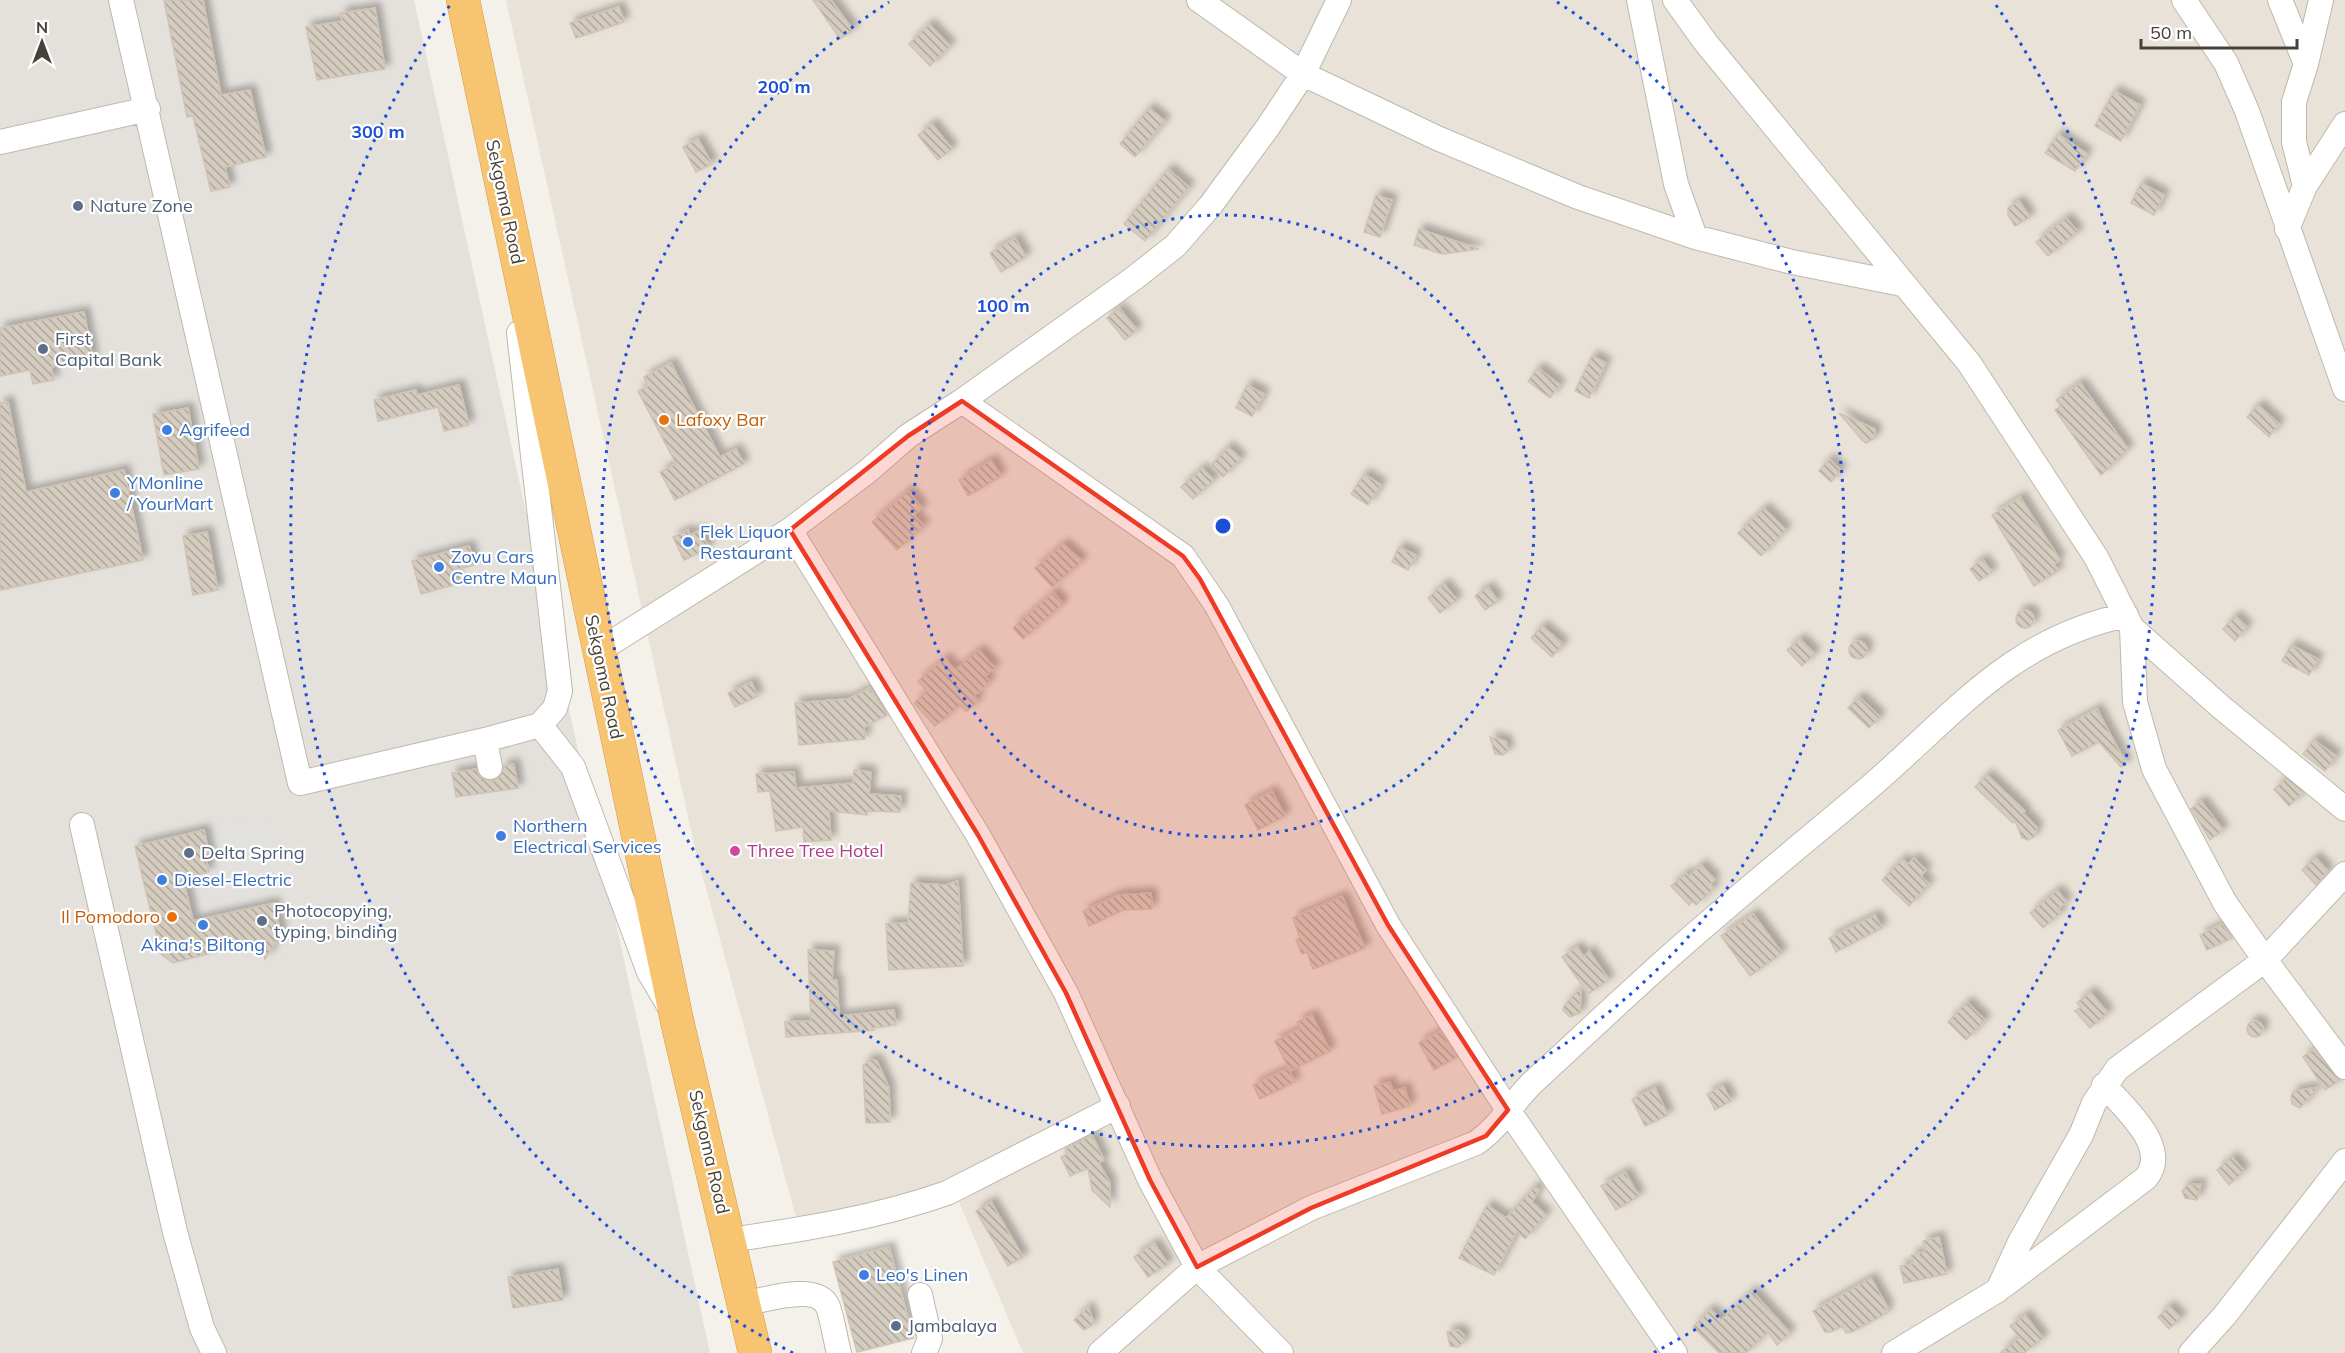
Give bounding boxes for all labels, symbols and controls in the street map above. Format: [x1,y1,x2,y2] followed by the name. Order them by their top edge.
[12,12,72,72] north arrow
[2141,12,2297,50] scale bar
[36,17,48,37] text: N
[2150,21,2192,44] text: 50 m
[757,75,811,98] text: 200 m
[351,120,405,143] text: 300 m
[481,138,530,266] street label: Sekgoma Road
[90,194,193,217] place label: Nature Zone
[71,199,85,213] marker: Nature Zone
[976,294,1030,317] text: 100 m
[55,327,163,371] place label: First Capital Bank
[36,342,50,356] marker: First Capital Bank
[676,408,766,431] place label: Lafoxy Bar
[657,413,671,427] marker: Lafoxy Bar
[179,418,250,441] place label: Agrifeed
[160,423,174,437] marker: Agrifeed
[126,471,213,515] place label: YMonline / YourMart
[108,486,122,500] marker: YMonline / YourMart
[1213,516,1233,536] centre of rings
[700,520,792,564] place label: Flek Liquor Restaurant
[681,535,695,549] marker: Flek Liquor Restaurant
[451,545,557,589] place label: Zovu Cars Centre Maun
[432,560,446,574] marker: Zovu Cars Centre Maun
[580,613,629,741] street label: Sekgoma Road
[513,814,662,858] place label: Northern Electrical Services
[494,829,508,843] marker: Northern Electrical Services
[747,839,884,862] place label: Three Tree Hotel
[201,841,305,864] place label: Delta Spring
[728,844,742,858] marker: Three Tree Hotel
[182,846,196,860] marker: Delta Spring
[174,868,292,891] place label: Diesel-Electric
[155,873,169,887] marker: Diesel-Electric
[274,899,397,943] place label: Photocopying, typing, binding
[61,905,160,928] place label: Il Pomodoro
[165,910,179,924] marker: Il Pomodoro
[255,914,269,928] marker: Photocopying, typing, binding
[196,918,210,932] marker: Akina's Biltong
[141,933,265,956] place label: Akina's Biltong
[684,1088,735,1216] street label: Sekgoma Road
[876,1263,968,1286] place label: Leo's Linen
[857,1268,871,1282] marker: Leo's Linen
[908,1314,997,1337] place label: Jambalaya
[889,1319,903,1333] marker: Jambalaya

